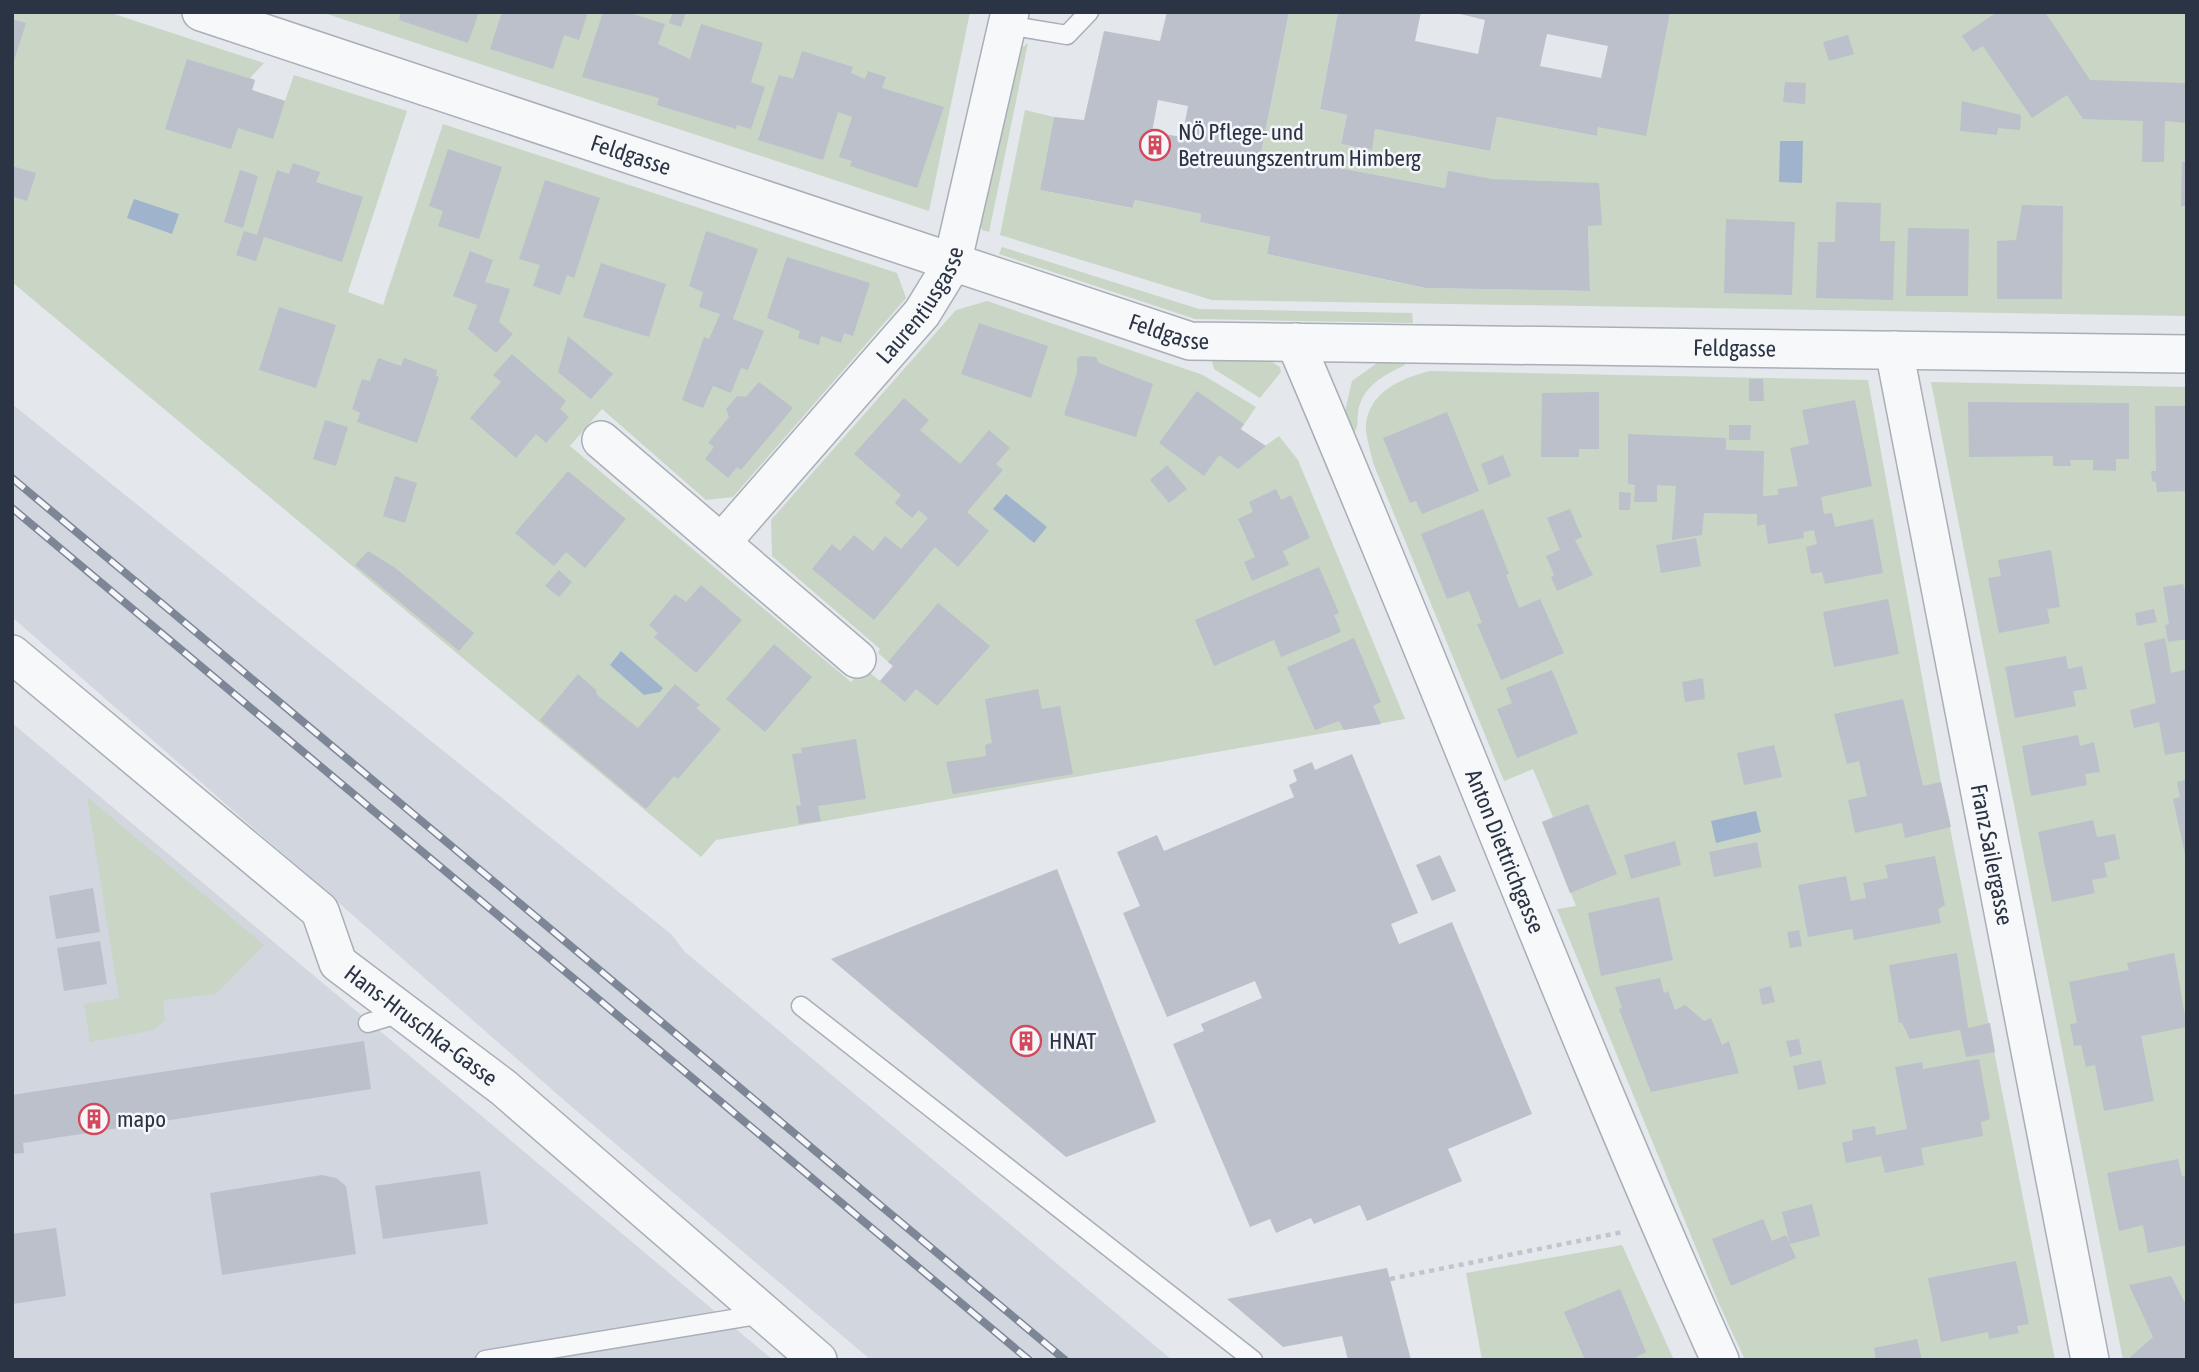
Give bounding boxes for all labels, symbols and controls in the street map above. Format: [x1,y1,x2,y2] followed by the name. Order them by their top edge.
[1178,119,1421,171] place label: NÖ Pflege- und Betreuungszentrum Himberg
[1138,128,1172,162] building icon: NÖ Pflege- und Betreuungszentrum Himberg
[587,130,674,180] street label: Feldgasse
[871,244,968,369] street label: Laurentiusgasse
[1125,309,1209,354] street label: Feldgasse
[1693,335,1776,362] street label: Feldgasse
[1460,766,1550,937] street label: Anton Diettrichgasse
[1965,782,2018,927] street label: Franz Sailergasse
[339,960,502,1091] street label: Hans-Hruschka-Gasse
[1009,1024,1043,1058] building icon: HNAT
[1049,1028,1096,1054] place label: HNAT
[77,1102,111,1136] building icon: mapo
[117,1106,166,1132] place label: mapo

